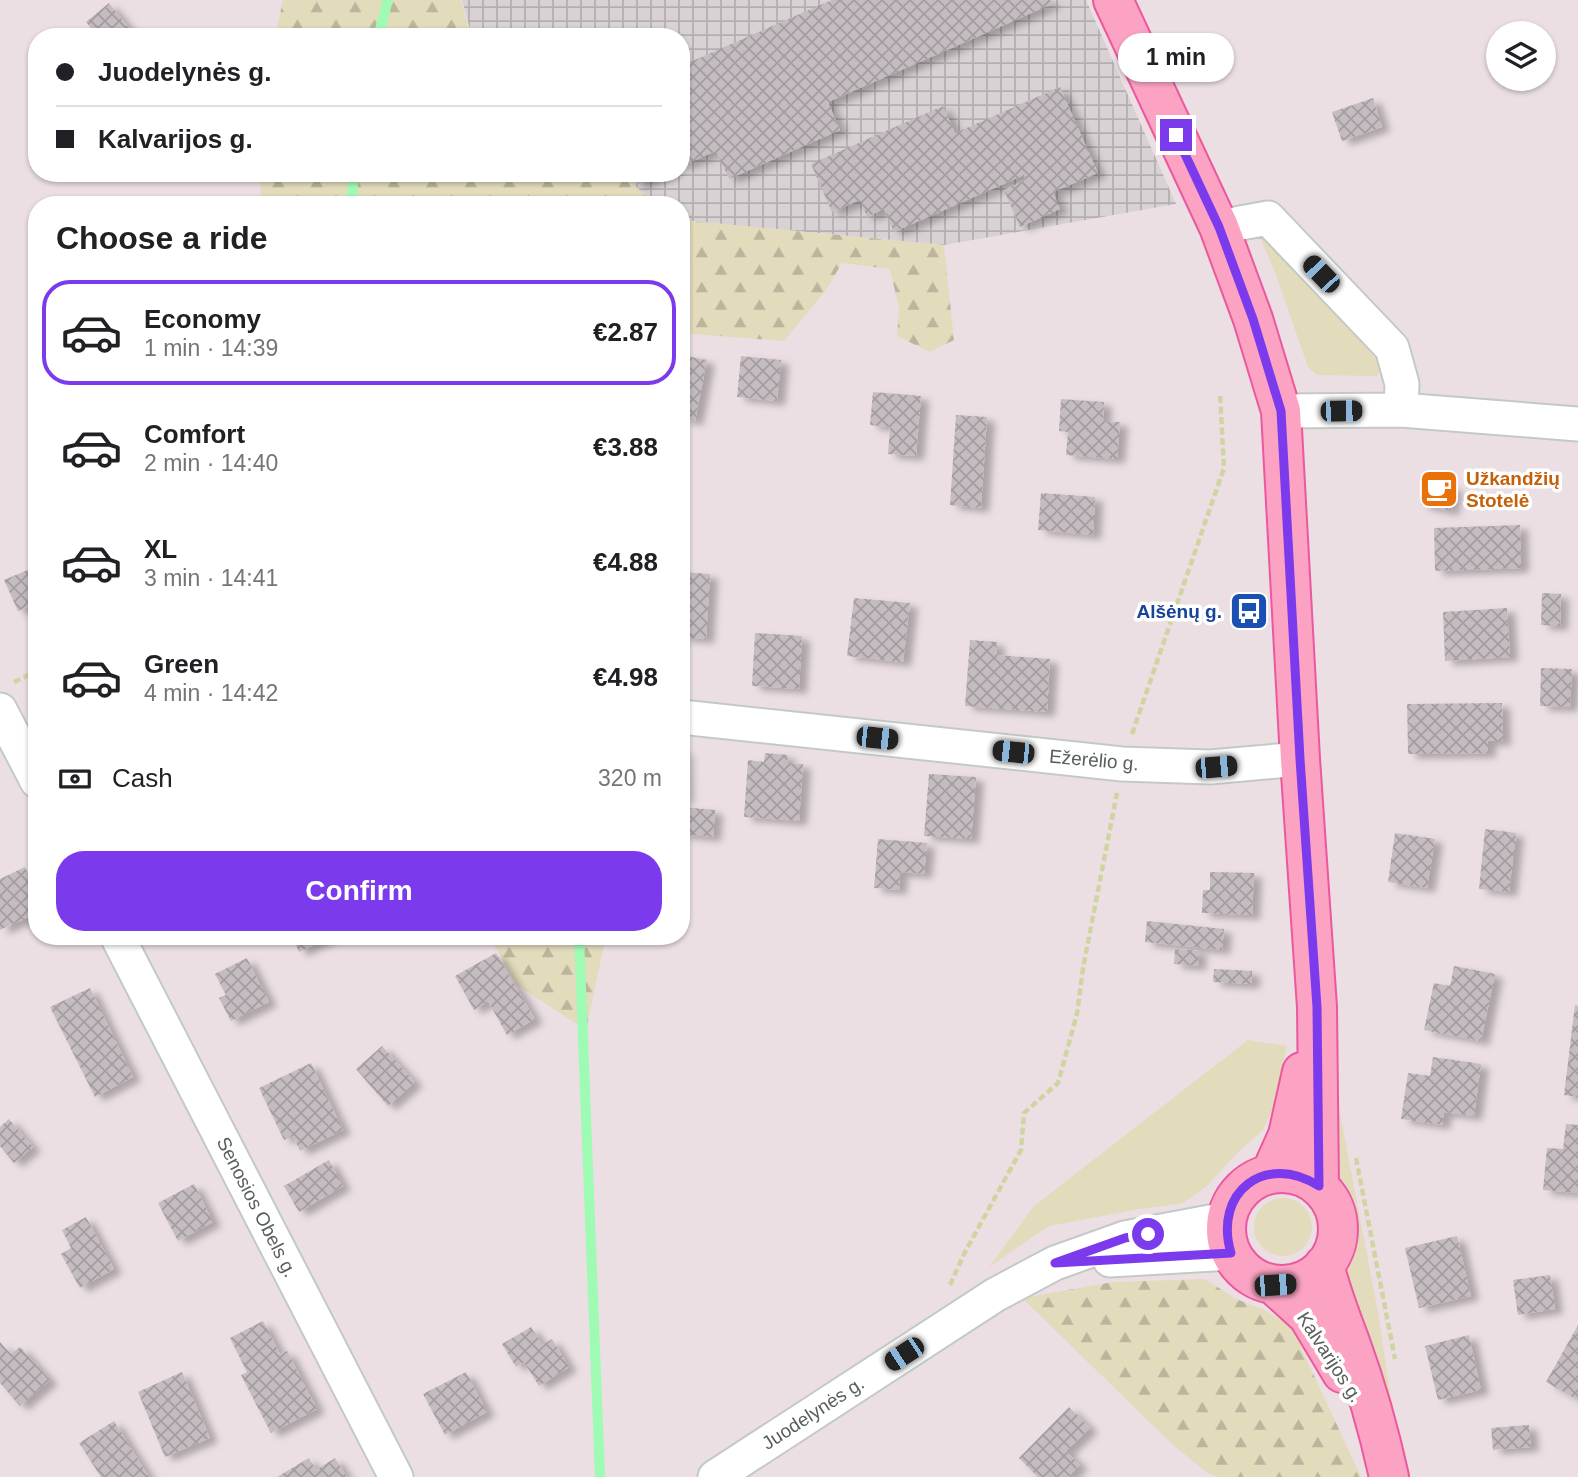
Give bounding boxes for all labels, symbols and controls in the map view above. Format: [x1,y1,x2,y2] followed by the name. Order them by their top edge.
[1486,21,1556,91] map controls
[1486,21,1556,91] button: layers
[1118,33,1234,82] callout: 1 min
[1146,44,1206,70] text: 1 min
[98,57,271,87] text: Juodelynės g.
[1160,119,1192,151] route end
[98,124,253,154] text: Kalvarijos g.
[56,220,268,256] text: Choose a ride
[1299,252,1344,296] car
[60,301,123,364] icon: car
[144,304,261,334] text: Economy
[593,317,658,347] text: €2.87
[144,335,278,361] text: 1 min · 14:39
[1320,400,1363,422] car
[60,416,123,479] icon: car
[144,419,245,449] text: Comfort
[593,432,658,462] text: €3.88
[144,450,278,476] text: 2 min · 14:40
[1418,468,1460,510] cafe icon: Užkandžių Stotelė
[1466,468,1560,511] place label: Užkandžių Stotelė
[60,531,123,594] icon: car
[144,534,177,564] text: XL
[593,547,658,577] text: €4.88
[144,565,278,591] text: 3 min · 14:41
[1228,590,1270,632] bus stop icon: Alšėnų g.
[1136,601,1222,622] place label: Alšėnų g.
[60,646,123,709] icon: car
[144,649,219,679] text: Green
[593,662,658,692] text: €4.98
[144,680,278,706] text: 4 min · 14:42
[856,725,899,751] car
[992,739,1035,765] car
[1048,746,1140,774] street label: Ežerėlio g.
[1195,755,1238,779] car
[56,760,94,798] icon: cash
[112,763,173,793] text: Cash
[598,765,662,791] text: 320 m
[56,851,662,931] button: Confirm
[213,1134,301,1280] street label: Senosios Obels g.
[1132,1218,1164,1250] route start
[1254,1273,1297,1297] car
[1293,1308,1367,1406] street label: Kalvarijos g.
[881,1334,928,1374] car
[758,1372,868,1454] street label: Juodelynės g.

